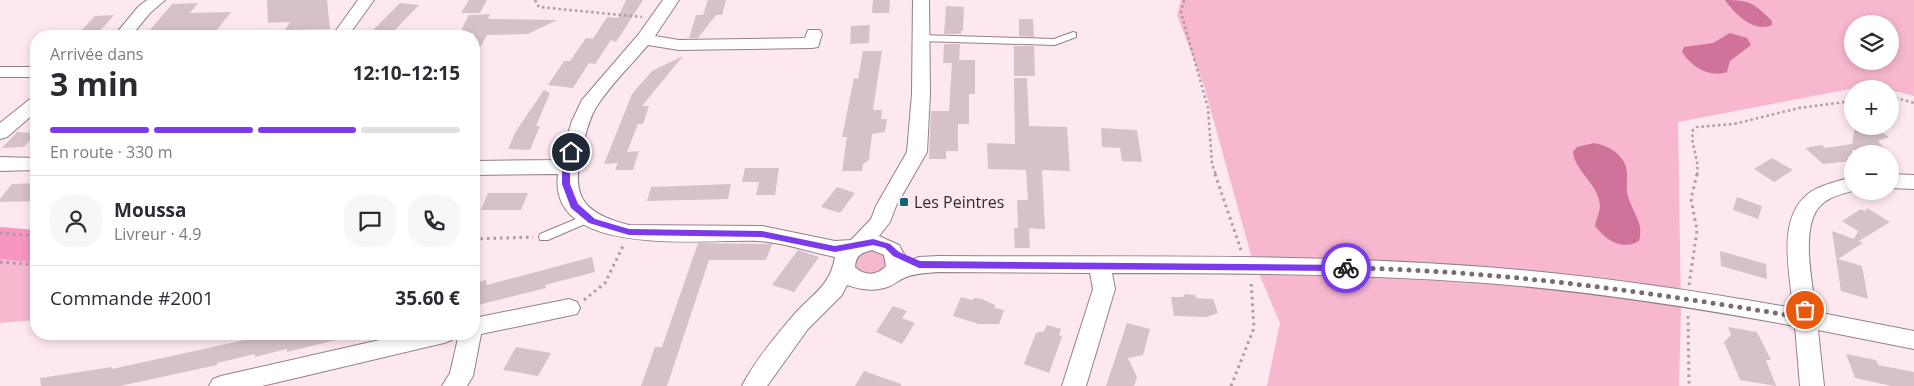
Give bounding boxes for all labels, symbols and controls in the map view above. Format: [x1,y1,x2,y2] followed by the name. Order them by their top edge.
[1844,15,1899,200] map controls
[1844,15,1899,70] button: layers
[50,43,143,65] text: Arrivée dans
[353,60,460,86] text: 12:10–12:15
[50,62,139,105] text: 3 min
[1844,80,1899,135] button: +
[550,131,592,173] pin
[557,138,585,166] icon: home
[50,141,172,163] text: En route · 330 m
[1844,145,1899,200] button: −
[914,191,1004,213] place label: Les Peintres
[50,195,102,247] button: person
[344,195,396,247] button: chat
[408,195,460,247] button: phone
[898,196,910,208] marker: Les Peintres
[114,197,187,223] text: Moussa
[114,223,201,245] text: Livreur · 4.9
[1321,243,1371,293] courier
[1332,254,1360,282] icon: bike
[50,285,214,311] text: Commande #2001
[395,285,460,311] text: 35.60 €
[1784,289,1826,331] pin
[1791,296,1819,324] icon: bag

